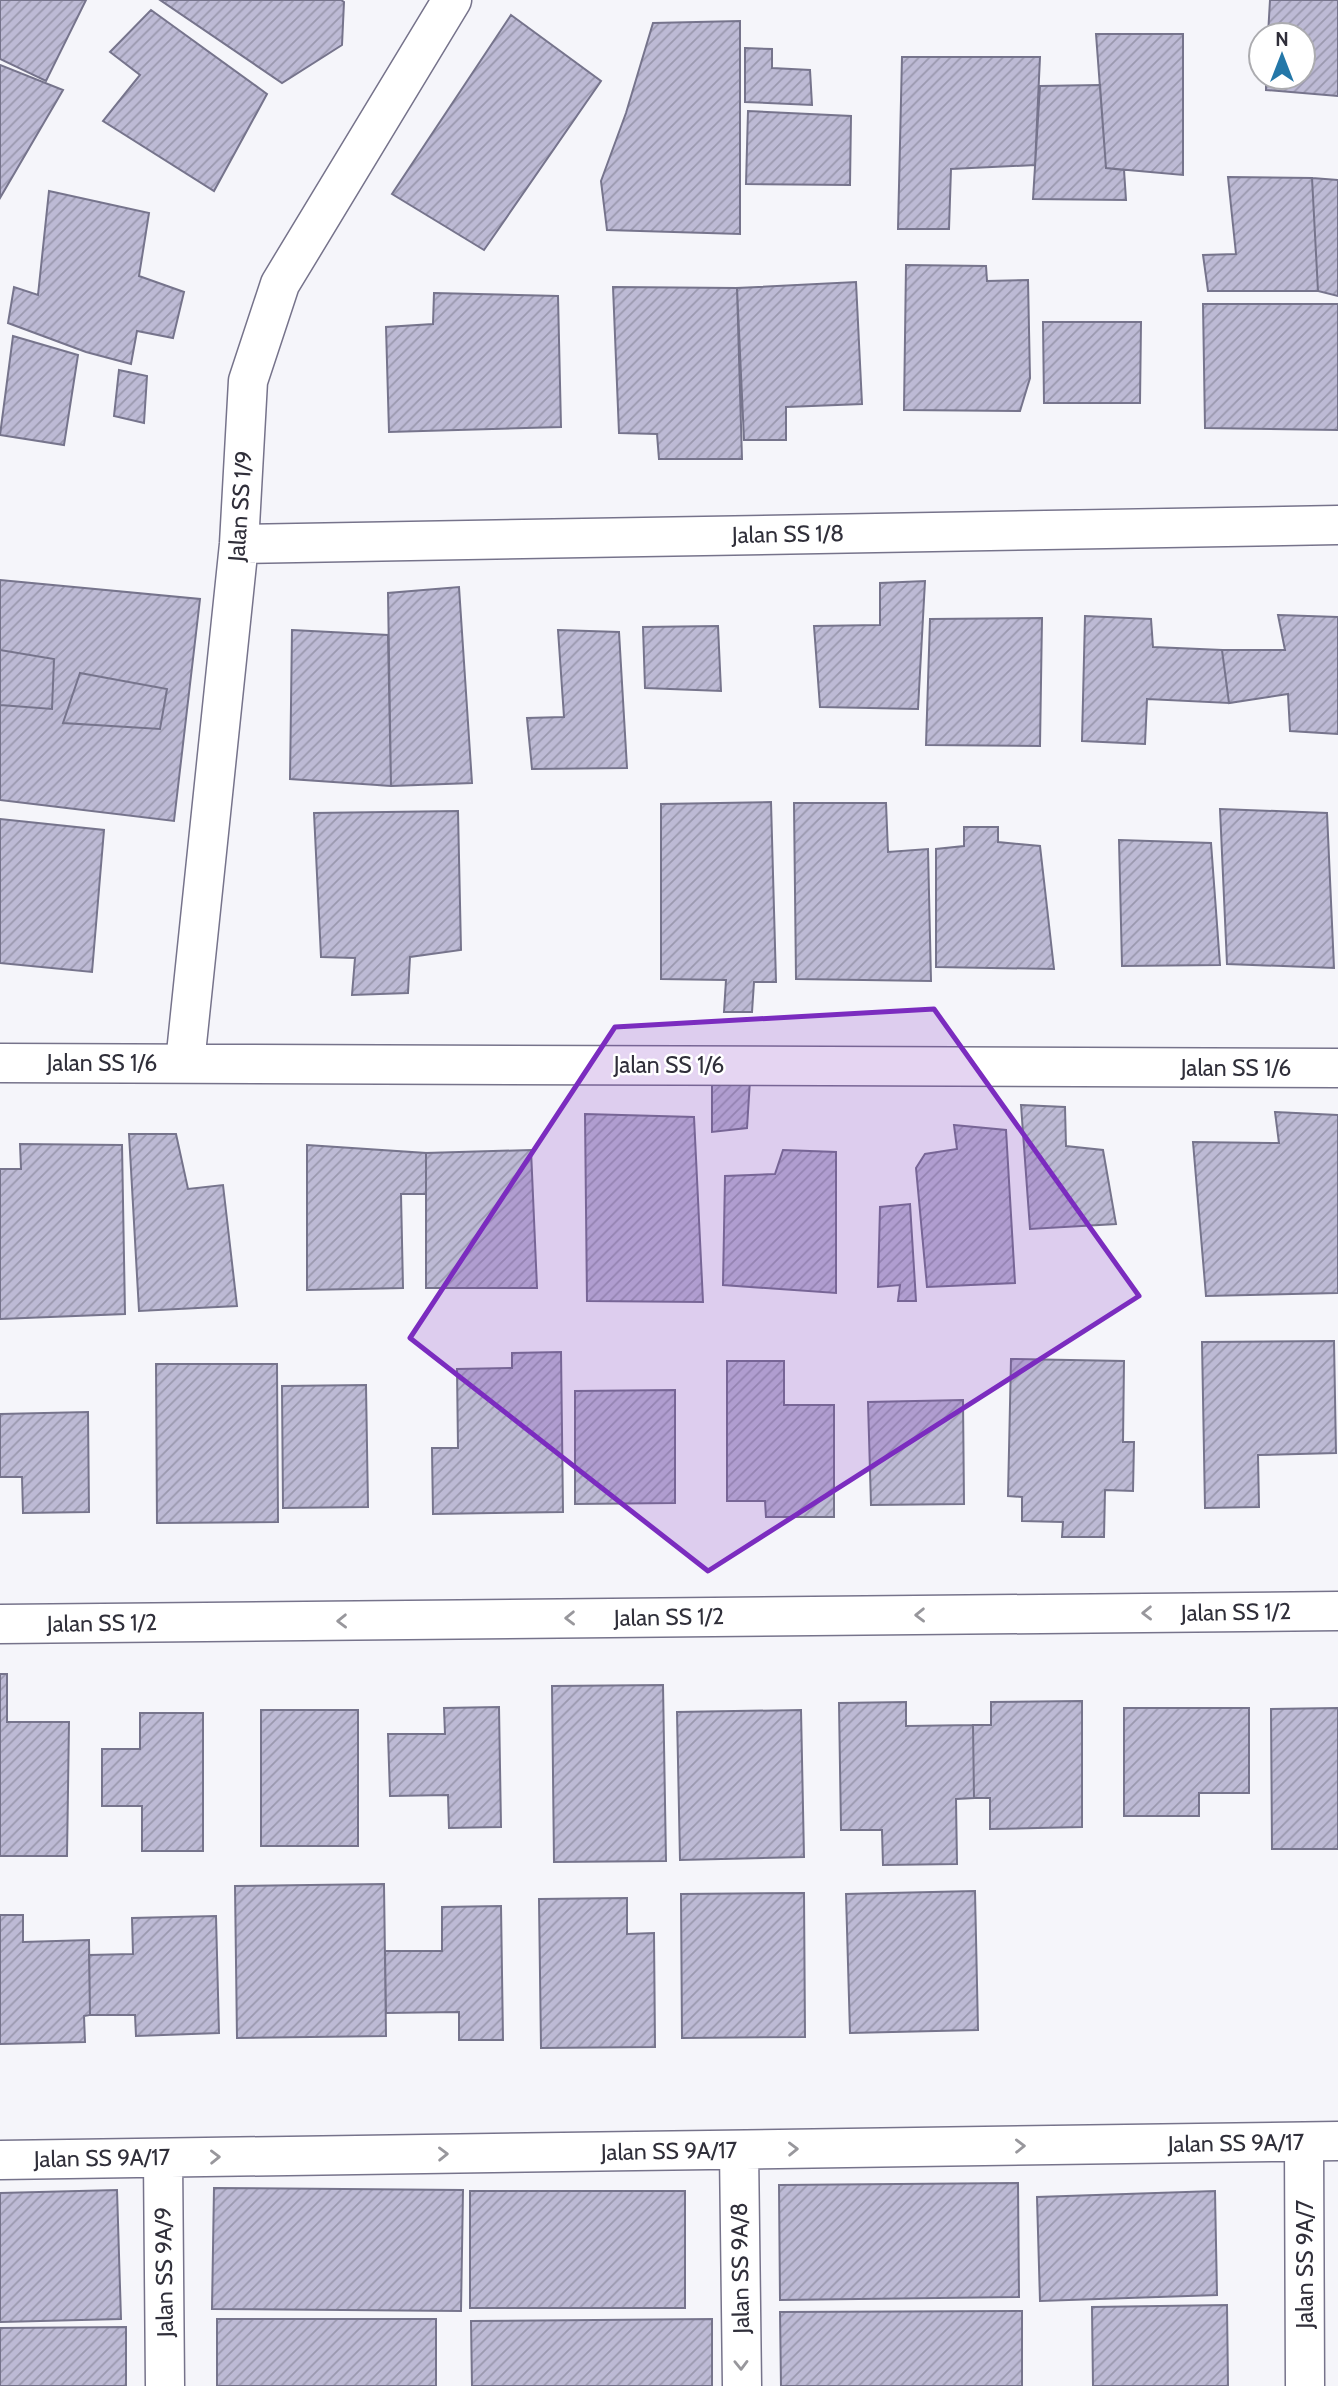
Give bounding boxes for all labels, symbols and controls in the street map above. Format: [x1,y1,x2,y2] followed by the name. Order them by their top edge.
[1247,21,1317,91] north arrow
[1275,28,1289,51] text: N
[222,450,258,563] street label: Jalan SS 1/9
[731,519,844,549] street label: Jalan SS 1/8
[46,1049,157,1077] street label: Jalan SS 1/6
[613,1051,724,1079] street label: Jalan SS 1/6
[1180,1054,1291,1082] street label: Jalan SS 1/6
[1180,1597,1291,1627] street label: Jalan SS 1/2
[613,1602,724,1632] street label: Jalan SS 1/2
[1142,1605,1152,1621] one-way arrow
[914,1607,925,1623] one-way arrow
[46,1608,157,1638] street label: Jalan SS 1/2
[564,1611,575,1626] one-way arrow
[337,1613,347,1629] one-way arrow
[1167,2128,1305,2158] street label: Jalan SS 9A/17
[600,2136,738,2166] street label: Jalan SS 9A/17
[1015,2138,1026,2154] one-way arrow
[788,2141,798,2157] one-way arrow
[33,2143,171,2173] street label: Jalan SS 9A/17
[438,2146,448,2162] one-way arrow
[210,2149,221,2165] one-way arrow
[1291,2199,1319,2329] street label: Jalan SS 9A/7
[725,2202,755,2335] street label: Jalan SS 9A/8
[149,2207,179,2338] street label: Jalan SS 9A/9
[733,2360,749,2371] one-way arrow

